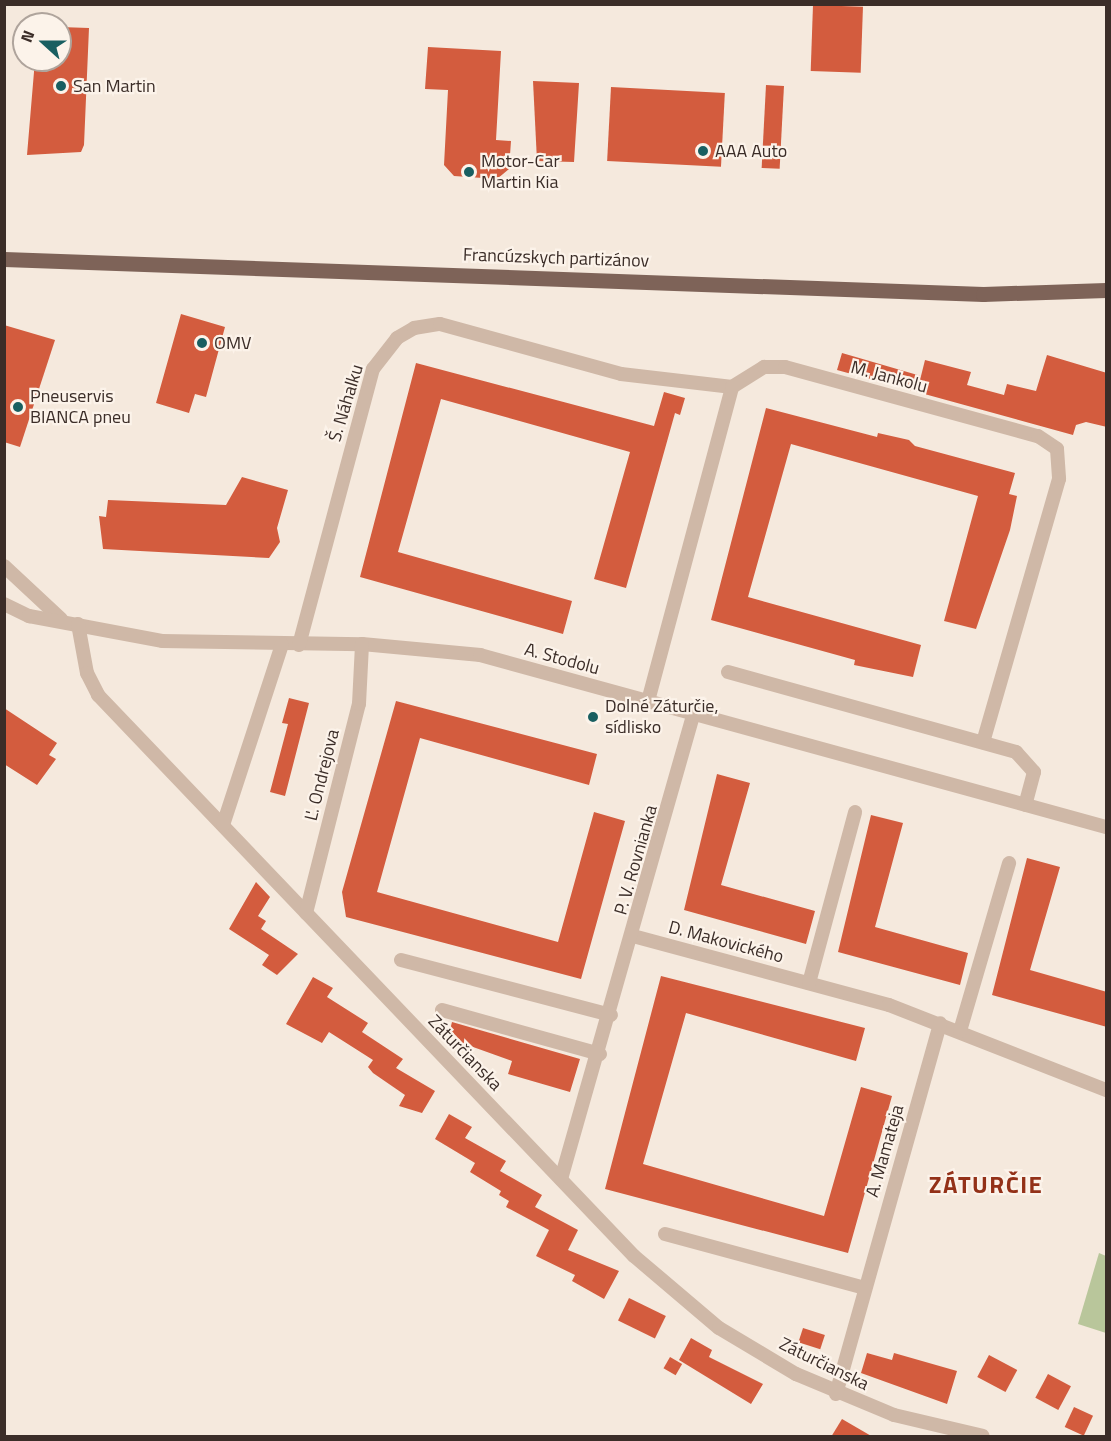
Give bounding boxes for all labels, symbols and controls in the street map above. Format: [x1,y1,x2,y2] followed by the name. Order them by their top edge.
[12,12,72,72] north arrow
[14,27,40,46] text: N
[73,75,156,97] place label: San Martin
[54,79,68,93] marker: San Martin
[715,140,787,162] place label: AAA Auto
[696,144,710,158] marker: AAA Auto
[481,151,560,194] place label: Motor-Car Martin Kia
[462,165,476,179] marker: Motor-Car Martin Kia
[462,244,650,272] street label: Francúzskych partizánov
[214,332,251,354] place label: OMV
[195,336,209,350] marker: OMV
[848,356,930,398] street label: M. Jankolu
[324,362,368,444] street label: Š. Náhalku
[30,386,131,428] place label: Pneuservis BIANCA pneu
[11,400,25,414] marker: Pneuservis BIANCA pneu
[522,639,602,679] street label: A. Stodolu
[605,696,718,738] place label: Dolné Záturčie, sídlisko
[586,710,600,724] marker: Dolné Záturčie, sídlisko
[300,727,344,823] street label: Ľ. Ondrejova
[610,803,662,917] street label: P. V. Rovnianka
[666,916,786,968] street label: D. Makovického
[424,1011,506,1095] street label: Záturčianska
[862,1102,908,1200] street label: A. Mamateja
[929,1171,1043,1199] district label: ZÁTURČIE
[776,1333,872,1395] street label: Záturčianska

